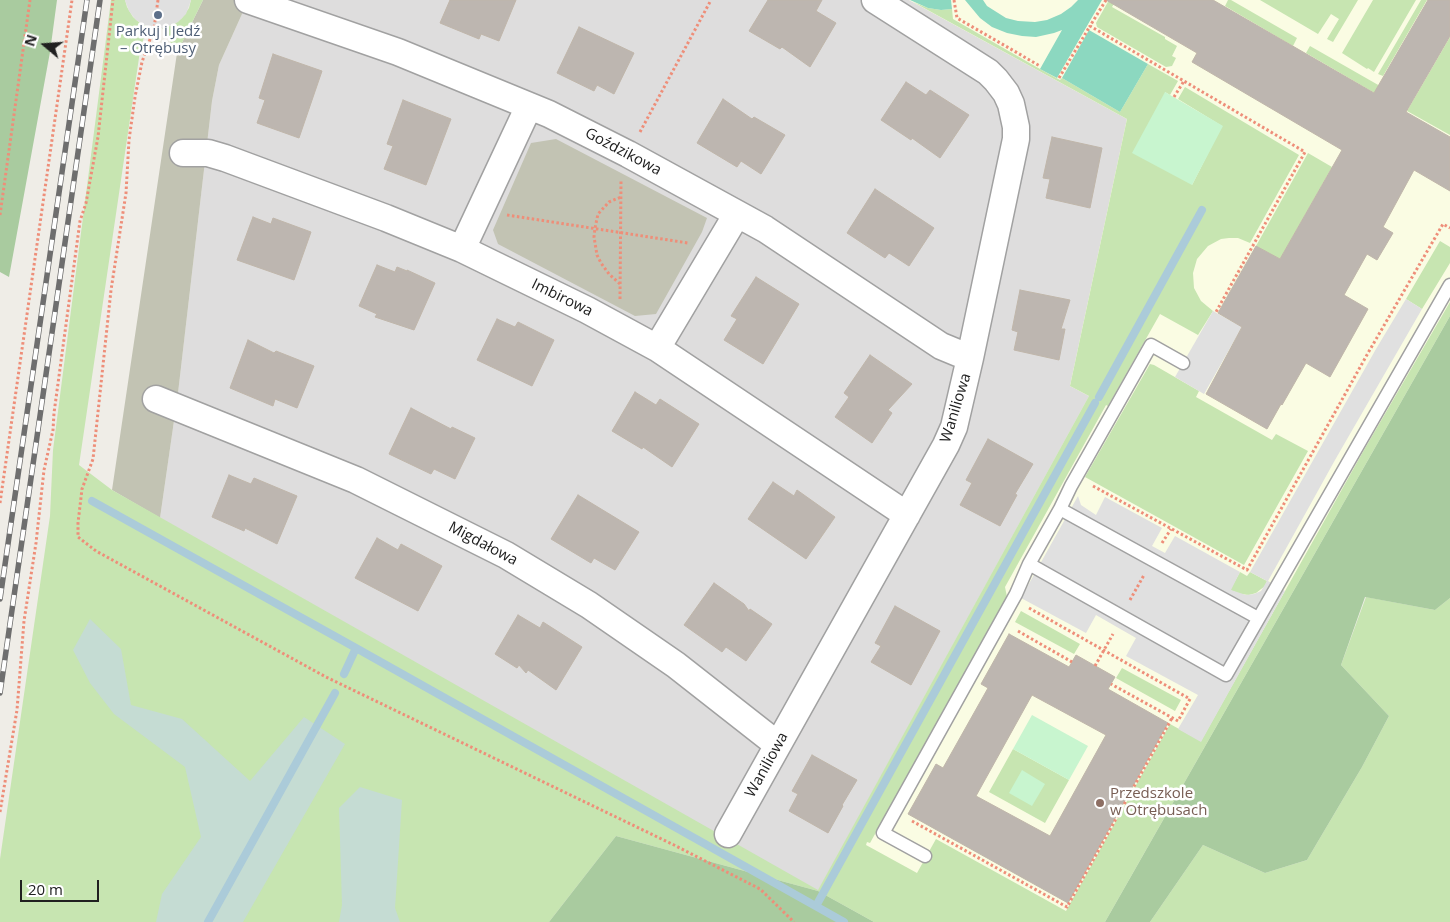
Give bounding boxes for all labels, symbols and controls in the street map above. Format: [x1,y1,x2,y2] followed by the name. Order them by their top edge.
[152,9,164,21] marker: Parkuj i Jedź – Otrębusy
[20,20,70,70] north arrow
[116,23,200,58] place label: Parkuj i Jedź – Otrębusy
[19,32,41,49] text: N
[582,124,664,180] street label: Goździkowa
[528,275,596,321] street label: Imbirowa
[937,371,975,445] street label: Waniliowa
[445,518,521,570] street label: Migdałowa
[742,729,792,801] street label: Waniliowa
[1110,785,1207,820] place label: Przedszkole w Otrębusach
[1094,797,1106,809] marker: Przedszkole w Otrębusach
[22,870,101,902] scale bar
[28,879,63,899] text: 20 m

